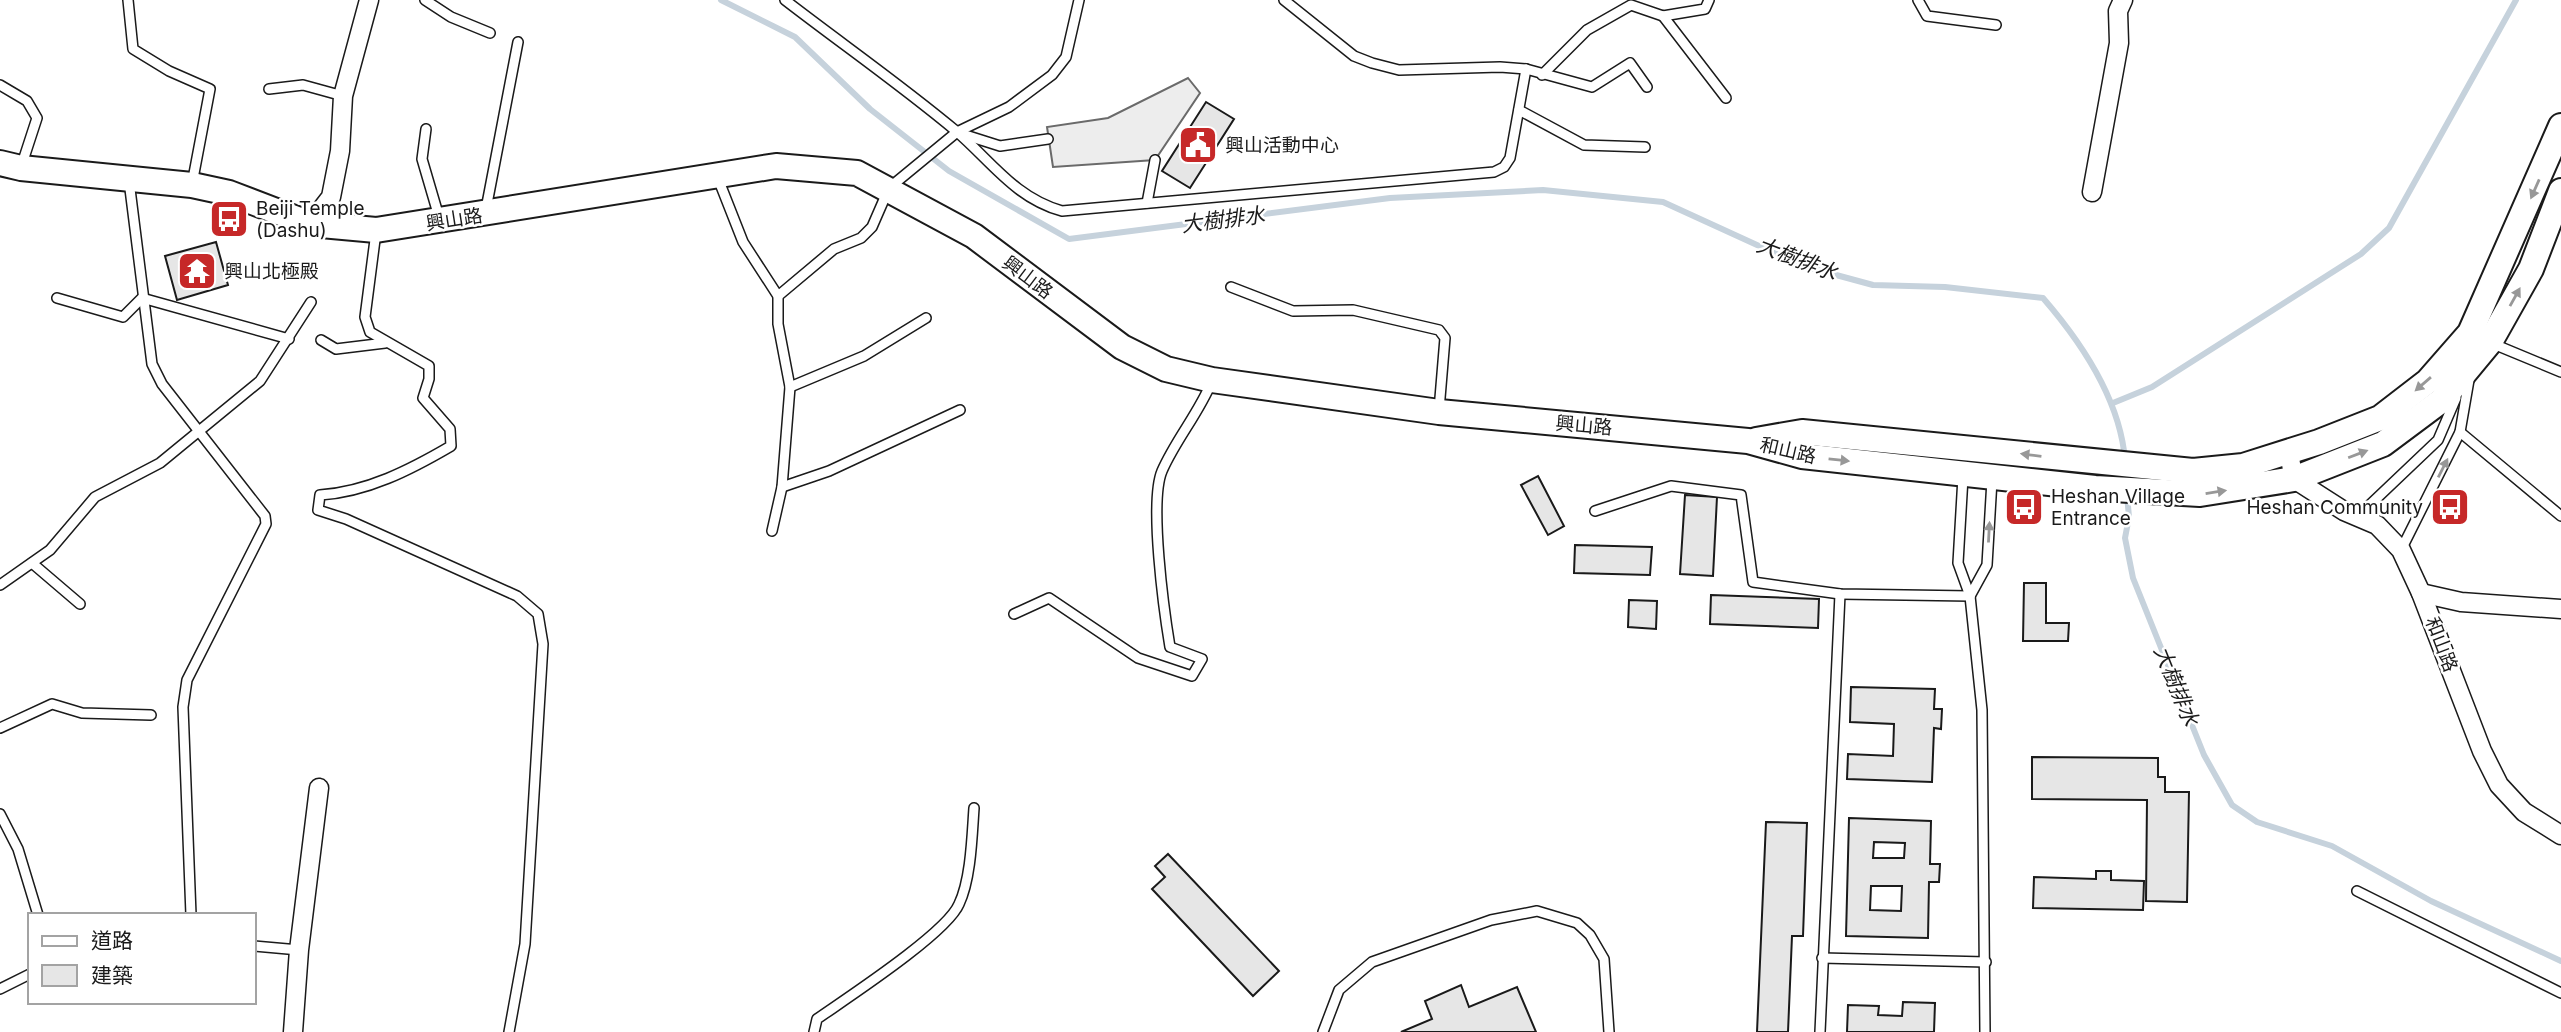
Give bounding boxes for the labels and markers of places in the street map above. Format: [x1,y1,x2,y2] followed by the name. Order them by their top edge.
[1177,124,1219,166] public building icon: 興山活動中心
[1225,134,1339,157] place label: 興山活動中心
[256,197,364,242] place label: Beiji Temple (Dashu)
[208,198,250,240] bus stop icon: Beiji Temple (Dashu)
[176,250,218,292] temple icon: 興山北極殿
[224,260,319,283] place label: 興山北極殿
[2051,485,2185,530] place label: Heshan Village Entrance
[2003,486,2045,528] bus stop icon: Heshan Village Entrance
[2429,486,2471,528] bus stop icon: Heshan Community
[2246,496,2423,519] place label: Heshan Community

